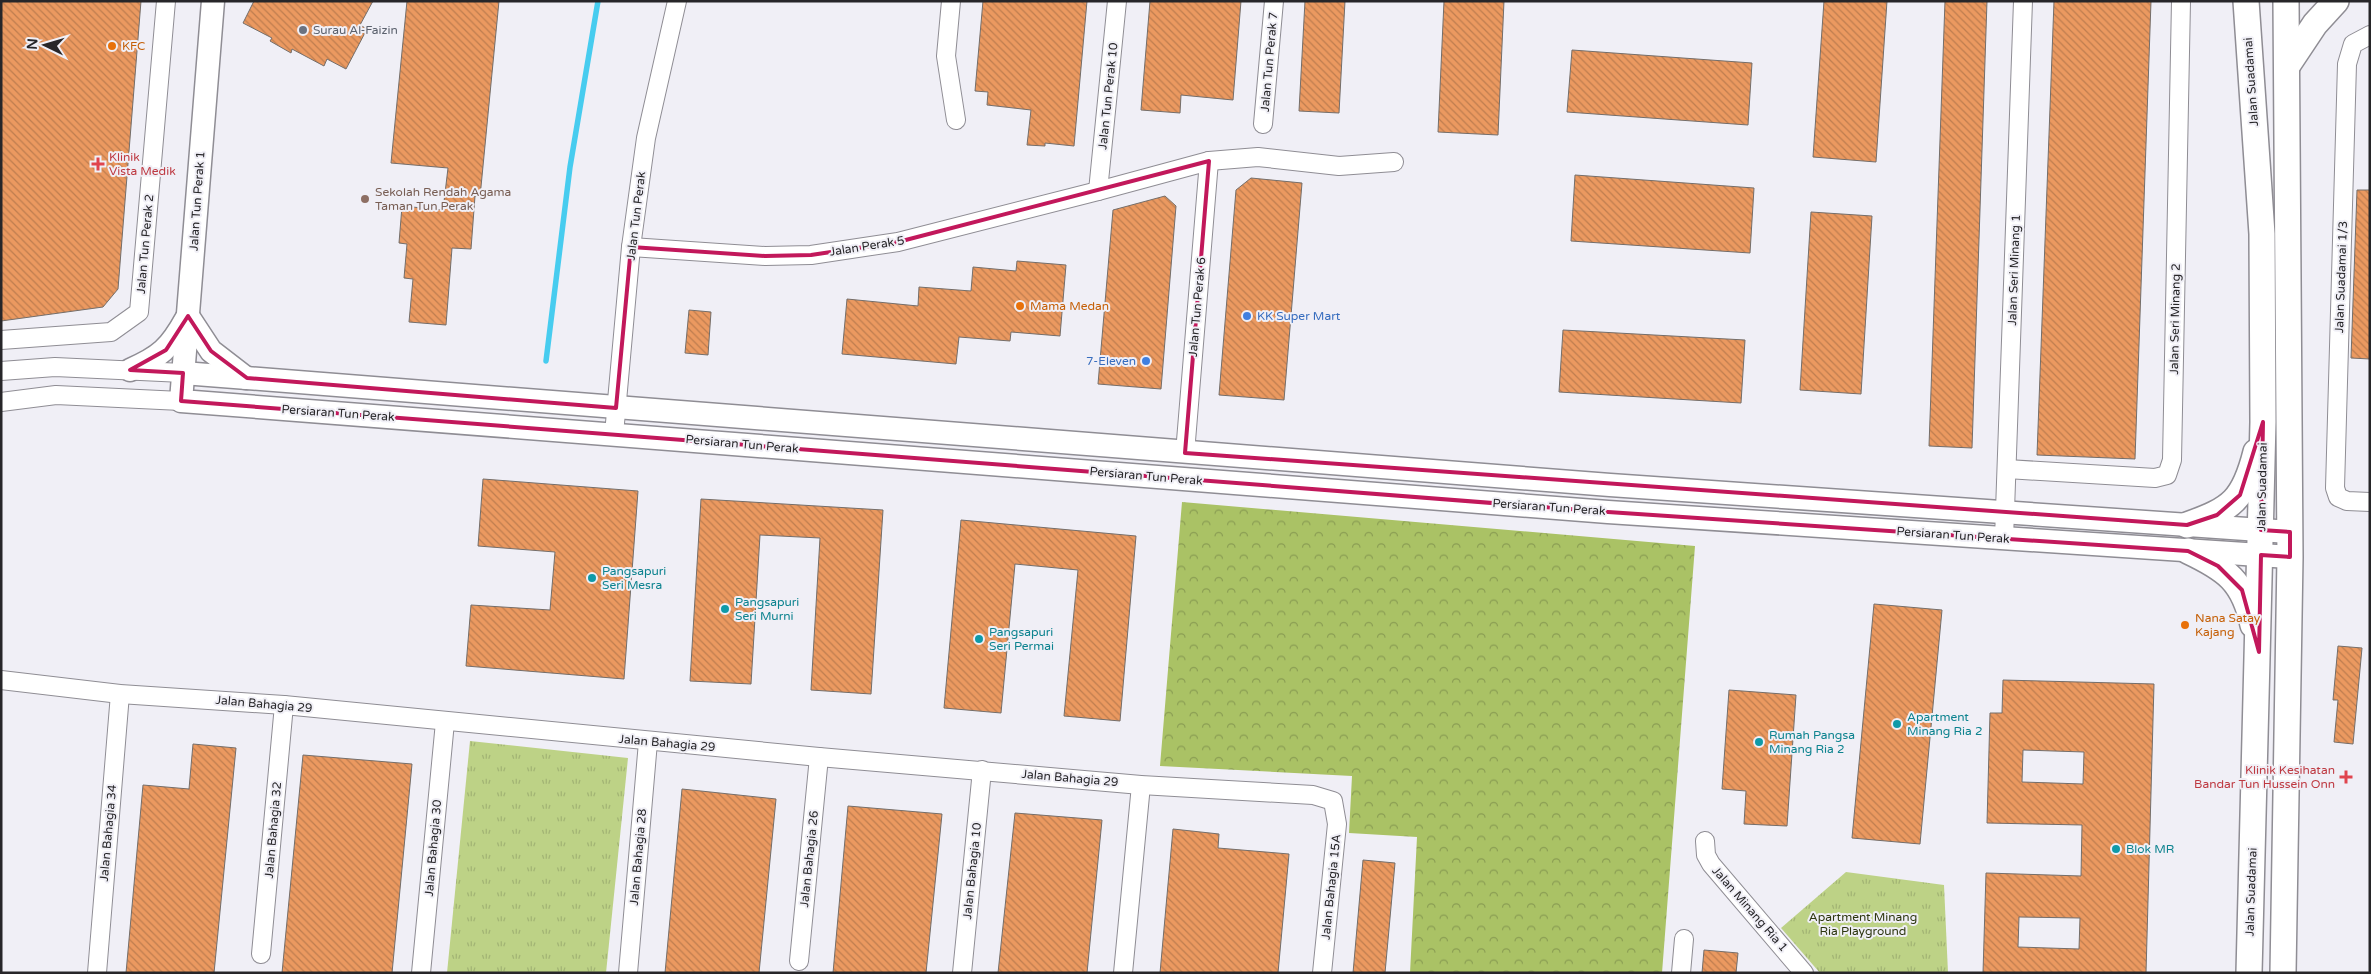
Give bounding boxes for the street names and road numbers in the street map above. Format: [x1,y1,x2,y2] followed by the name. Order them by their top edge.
[1258,12,1280,112] street label: Jalan Tun Perak 7
[2241,37,2261,127] street label: Jalan Suadamai
[1095,41,1121,150] street label: Jalan Tun Perak 10
[187,151,207,251] street label: Jalan Tun Perak 1
[624,170,648,261] street label: Jalan Tun Perak
[134,194,156,294] street label: Jalan Tun Perak 2
[2005,214,2023,326] street label: Jalan Seri Minang 1
[2332,221,2350,333] street label: Jalan Suadamai 1/3
[829,233,905,259] street label: Jalan Perak 5
[1186,257,1208,357] street label: Jalan Tun Perak 6
[2167,263,2183,375] street label: Jalan Seri Minang 2
[281,402,396,424] street label: Persiaran Tun Perak
[685,432,800,456] street label: Persiaran Tun Perak
[2254,442,2270,532] street label: Jalan Suadamai
[1089,464,1204,488] street label: Persiaran Tun Perak
[1492,496,1607,518] street label: Persiaran Tun Perak
[1896,524,2011,546] street label: Persiaran Tun Perak
[215,693,313,715] street label: Jalan Bahagia 29
[618,732,716,754] street label: Jalan Bahagia 29
[1021,767,1119,789] street label: Jalan Bahagia 29
[262,781,284,879] street label: Jalan Bahagia 32
[97,784,119,882] street label: Jalan Bahagia 34
[422,799,444,897] street label: Jalan Bahagia 30
[627,808,649,906] street label: Jalan Bahagia 28
[797,810,821,908] street label: Jalan Bahagia 26
[960,822,984,920] street label: Jalan Bahagia 10
[1318,833,1344,940] street label: Jalan Bahagia 15A
[2242,847,2260,937] street label: Jalan Suadamai
[1709,864,1791,954] street label: Jalan Minang Ria 1

